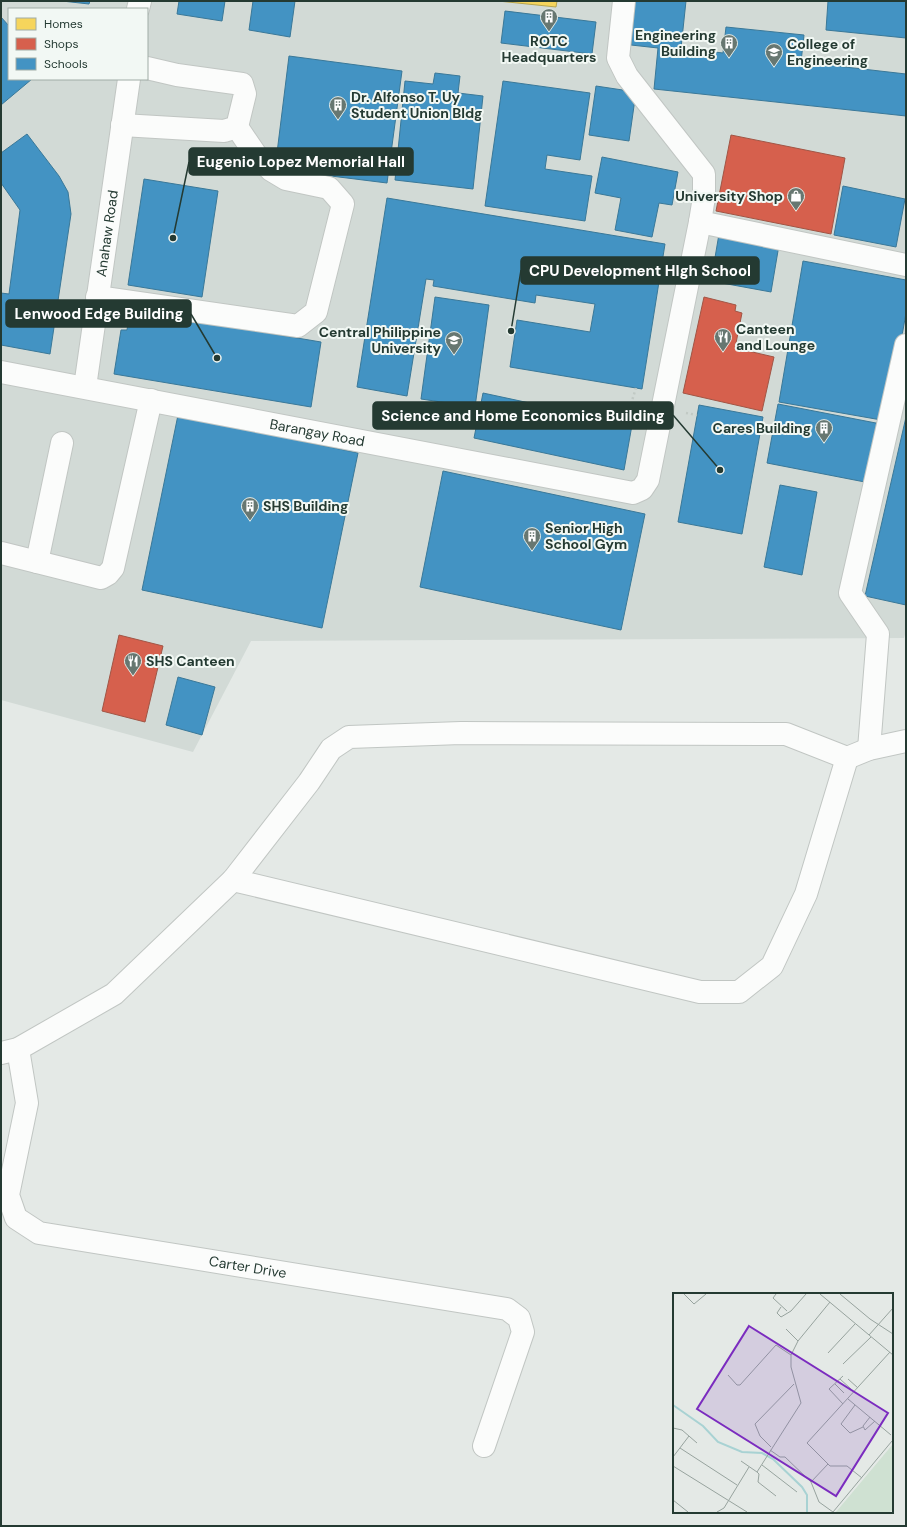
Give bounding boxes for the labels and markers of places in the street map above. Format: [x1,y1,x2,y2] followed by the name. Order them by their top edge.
[539,7,559,32] building icon: ROTC Headquarters
[635,26,716,60] place label: Engineering Building
[501,32,597,66] place label: ROTC Headquarters
[719,33,739,58] building icon: Engineering Building
[787,35,868,69] place label: College of Engineering
[764,42,784,67] school or university icon: College of Engineering
[351,88,482,122] place label: Dr. Alfonso T. Uy Student Union Bldg
[328,95,348,120] building icon: Dr. Alfonso T. Uy Student Union Bldg
[189,148,413,175] callout: Eugenio Lopez Memorial Hall
[786,186,806,211] shop icon: University Shop
[675,187,783,205] place label: University Shop
[521,257,759,284] callout: CPU Development HIgh School
[6,300,191,327] callout: Lenwood Edge Building
[736,320,815,354] place label: Canteen and Lounge
[319,323,442,357] place label: Central Philippine University
[713,327,733,352] restaurant icon: Canteen and Lounge
[444,330,464,355] school or university icon: Central Philippine University
[373,402,673,429] callout: Science and Home Economics Building
[814,418,834,443] building icon: Cares Building
[713,419,811,437] place label: Cares Building
[240,496,260,521] building icon: SHS Building
[263,497,348,515] place label: SHS Building
[545,519,627,553] place label: Senior High School Gym
[522,526,542,551] building icon: Senior High School Gym
[123,651,143,676] restaurant icon: SHS Canteen
[146,652,235,670] place label: SHS Canteen

